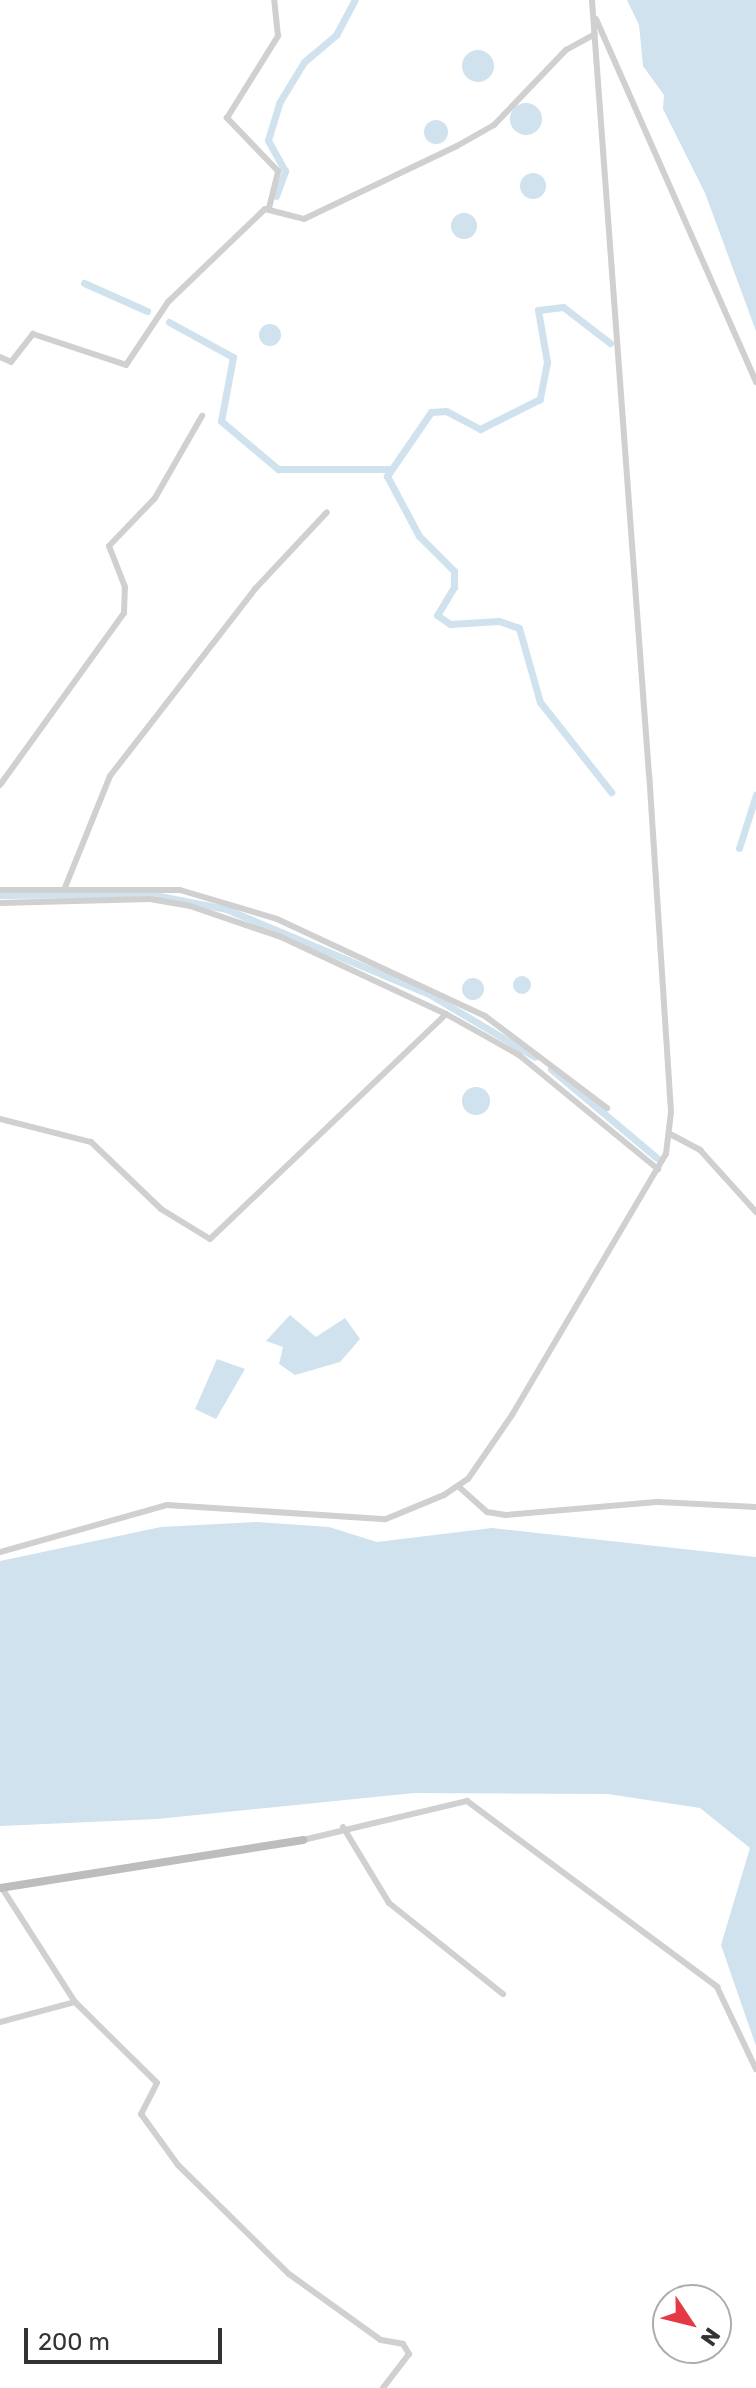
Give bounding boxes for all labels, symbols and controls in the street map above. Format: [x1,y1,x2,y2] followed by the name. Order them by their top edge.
[652,2284,732,2364] north arrow
[28,2312,226,2362] scale bar
[695,2323,726,2351] text: N
[38,2328,110,2356] text: 200 m

